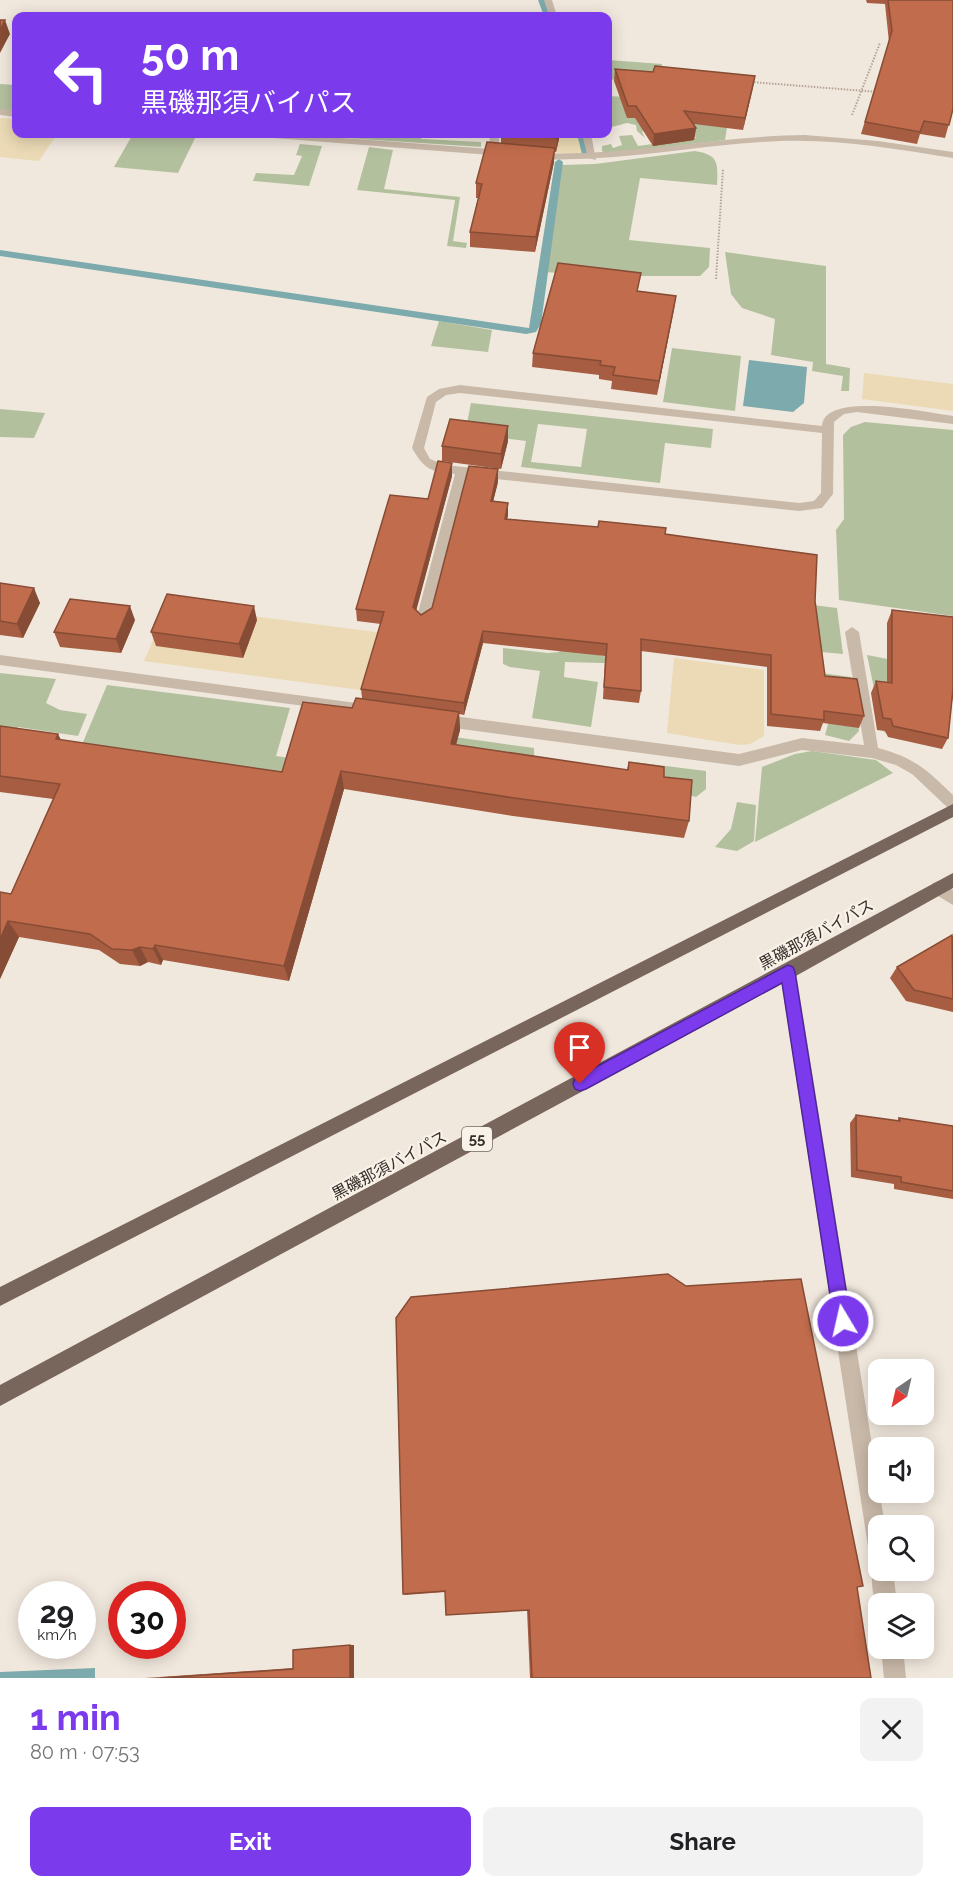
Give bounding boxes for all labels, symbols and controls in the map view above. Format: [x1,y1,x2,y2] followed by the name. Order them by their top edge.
[141,31,239,80] text: 50 m
[42,36,120,114] icon: left
[141,87,356,118] text: 黒磯那須バイパス
[756,895,877,974] street label: 黒磯那須バイパス
[554,1022,605,1084] pin
[563,1031,596,1064] icon: arrive
[328,1127,450,1204] street label: 黒磯那須バイパス
[462,1127,492,1151] road number: 55
[811,1289,875,1353] position arrow
[868,1359,934,1425] north arrow
[868,1359,934,1659] map controls
[868,1437,934,1503] button: sound
[868,1515,934,1581] button: search
[108,1581,186,1659] speed limit sign: 30
[868,1593,934,1659] button: layers
[40,1595,74,1630] text: 29
[37,1626,77,1644] text: km/h
[30,1696,121,1738] text: 1 min
[860,1698,923,1761] button: close
[30,1740,140,1764] text: 80 m · 07:53
[30,1807,471,1876] button: Exit
[483,1807,923,1876] button: Share

